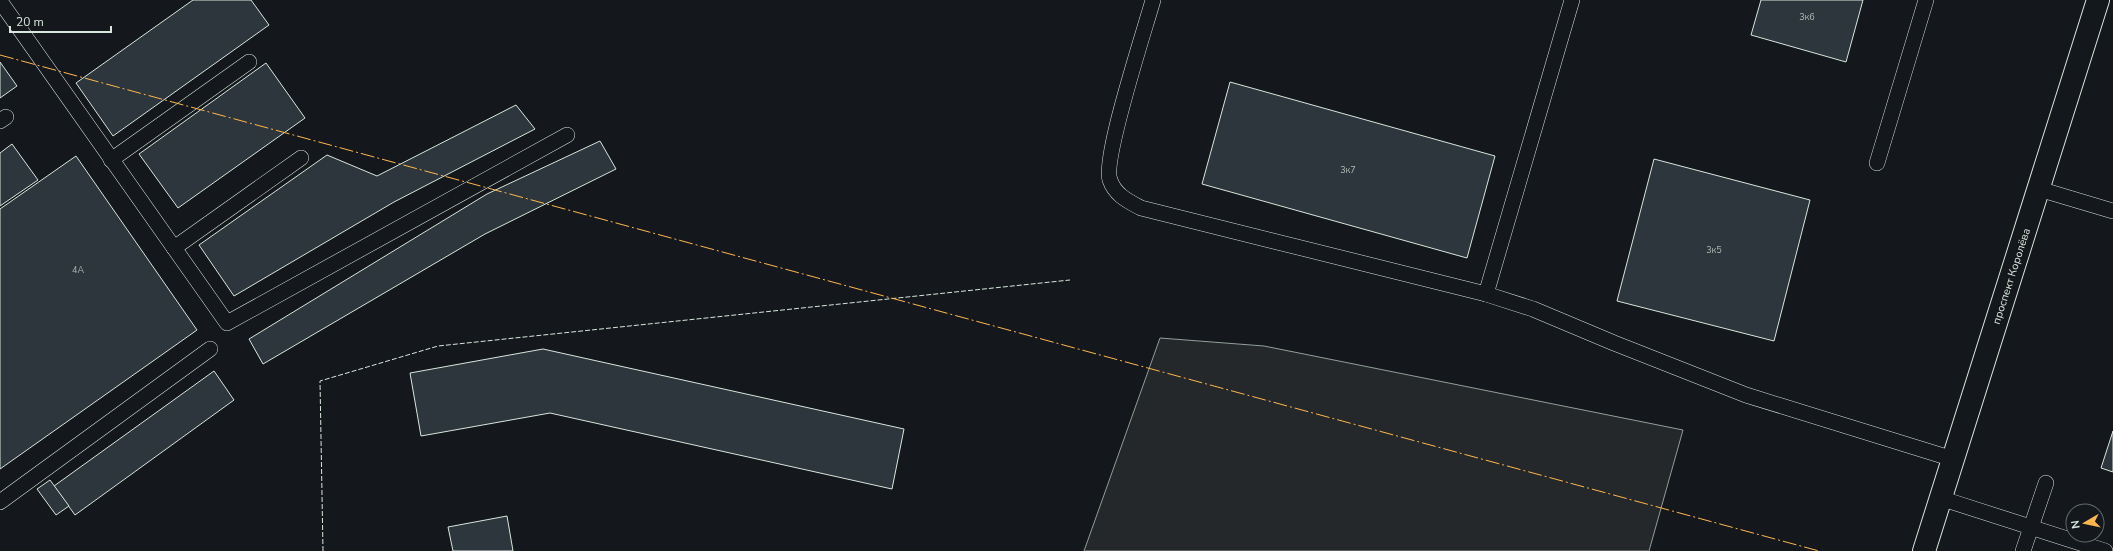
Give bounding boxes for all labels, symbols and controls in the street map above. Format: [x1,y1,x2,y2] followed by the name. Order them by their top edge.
[10,8,111,34] scale bar
[1799,11,1815,23] house number: 3к6
[16,14,44,30] text: 20 m
[1340,164,1356,176] house number: 3к7
[1989,226,2034,326] street label: проспект Королёва
[1706,244,1722,256] house number: 3к5
[72,264,84,276] house number: 4А
[2065,503,2105,543] north arrow
[2068,519,2084,530] text: N

